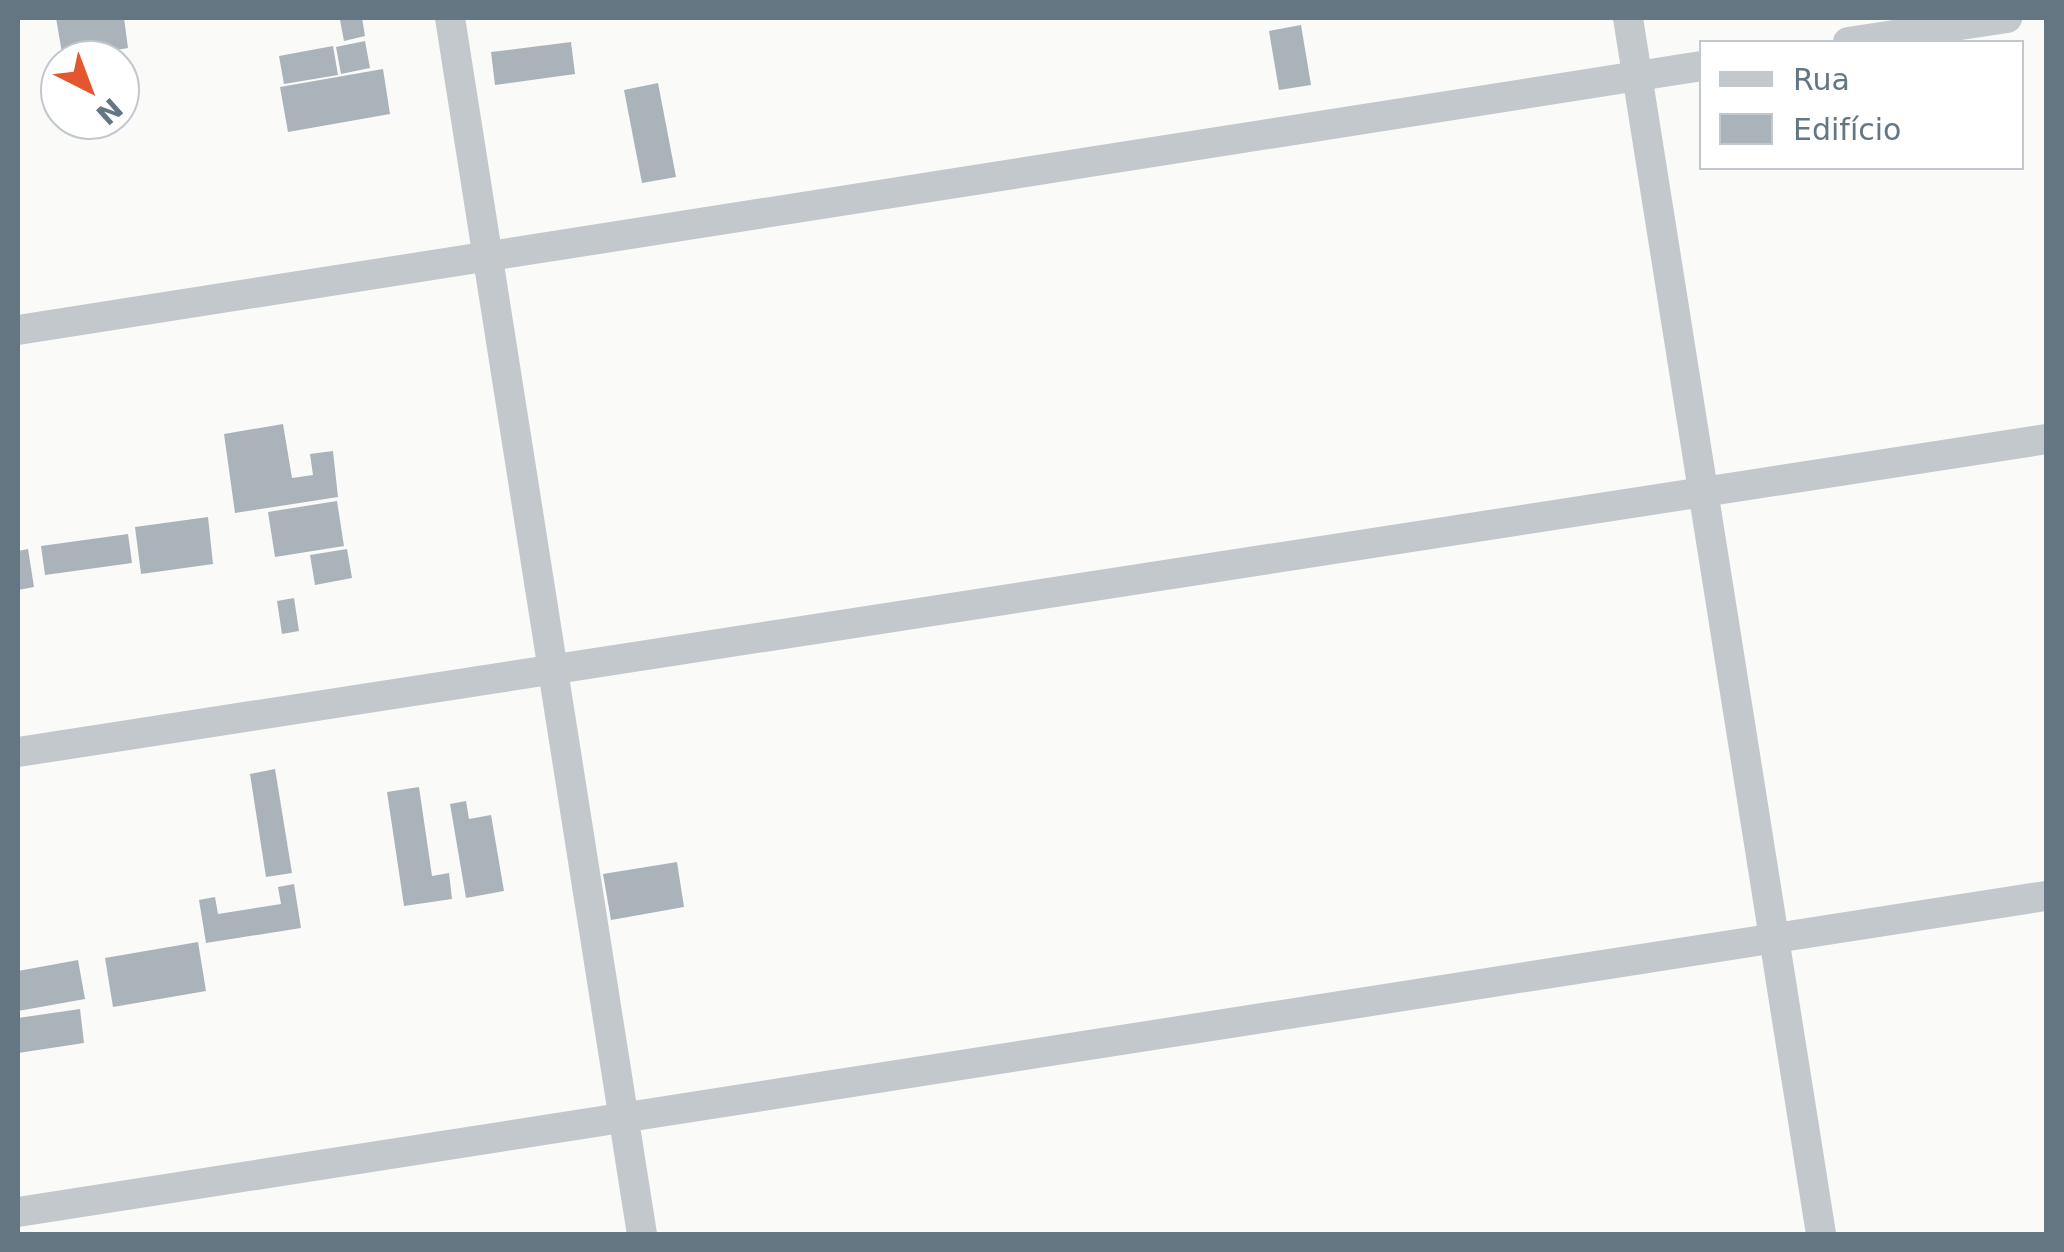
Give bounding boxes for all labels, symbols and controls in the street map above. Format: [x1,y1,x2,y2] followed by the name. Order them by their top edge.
[40,40,140,140] north arrow
[1699,40,2024,170] legend
[1793,62,1850,97] text: Rua
[89,91,129,131] text: N
[1793,112,1901,147] text: Edifício

